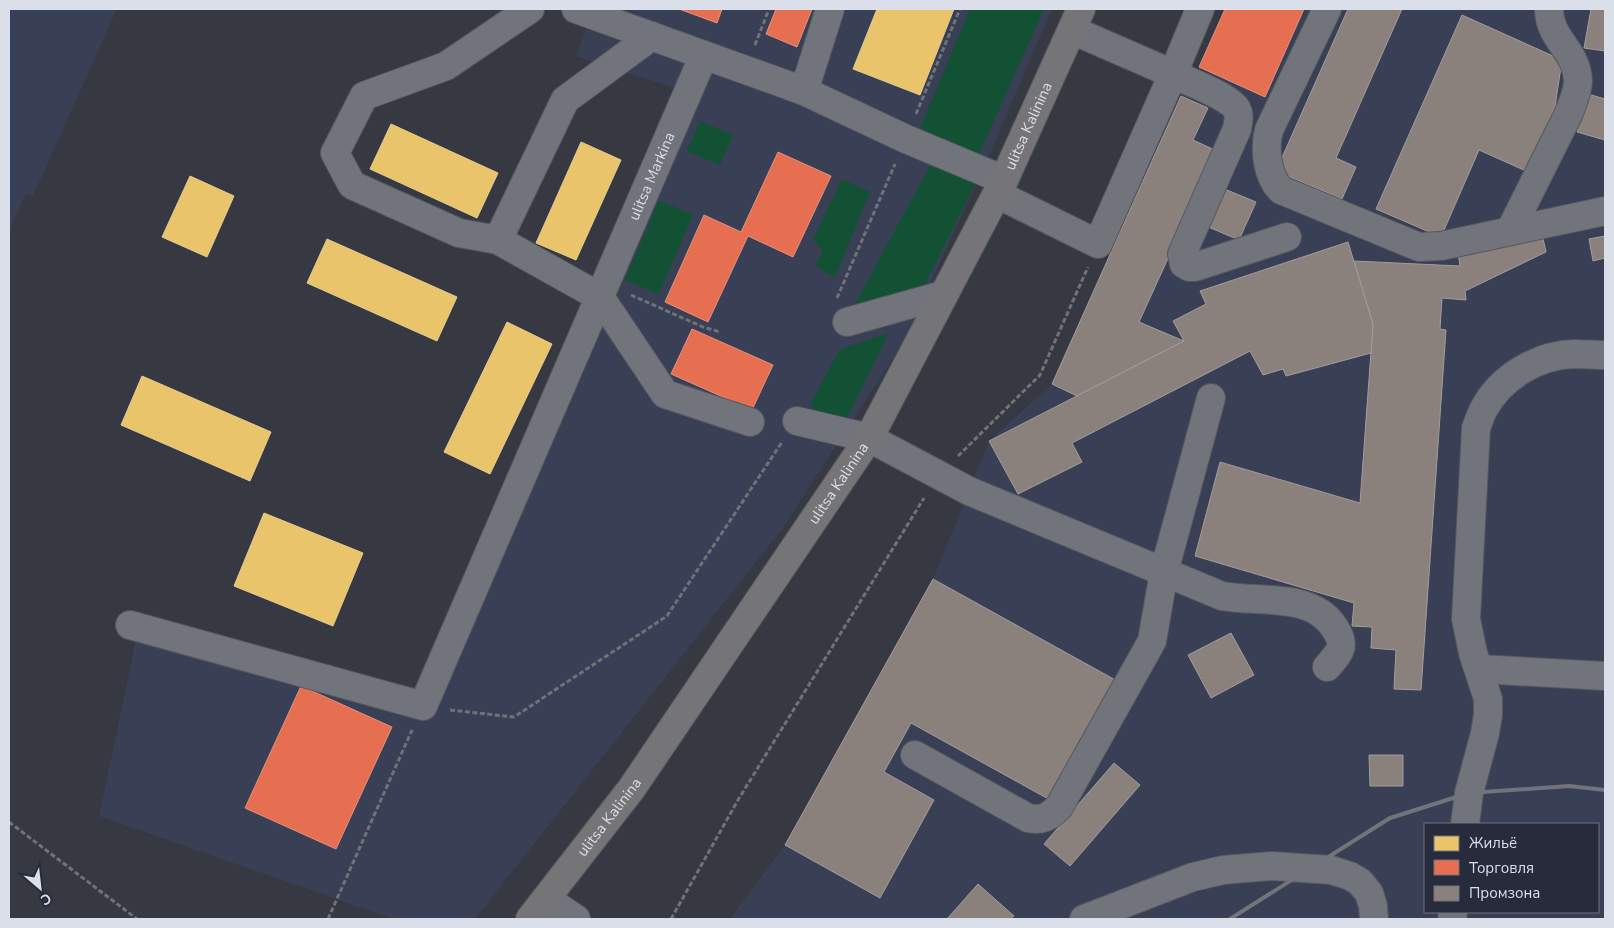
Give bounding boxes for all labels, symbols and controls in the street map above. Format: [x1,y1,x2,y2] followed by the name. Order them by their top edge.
[1000,79,1057,173] street label: ulitsa Kalinina
[624,129,680,223] street label: ulitsa Markina
[804,439,873,528] street label: ulitsa Kalinina
[572,774,646,861] street label: ulitsa Kalinina
[1424,823,1599,913] legend
[1469,833,1517,853] text: Жильё
[1469,858,1534,878] text: Торговля
[15,863,65,913] north arrow
[1469,883,1540,903] text: Промзона
[37,888,55,910] text: С

